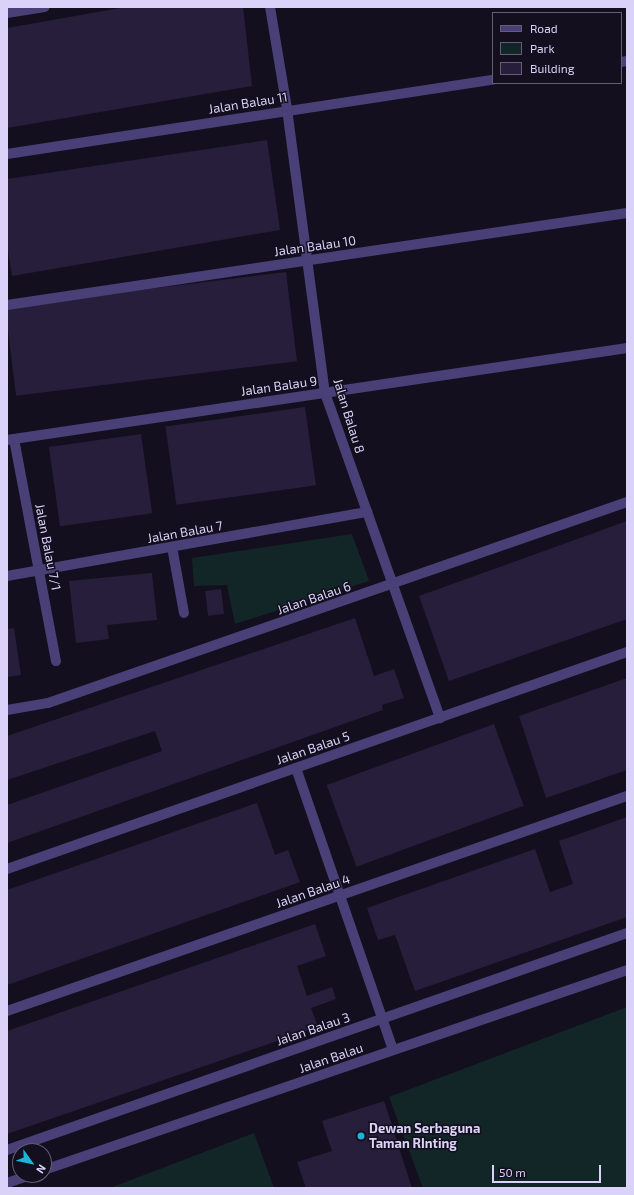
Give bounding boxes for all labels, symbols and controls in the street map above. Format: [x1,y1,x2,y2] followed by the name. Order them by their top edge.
[492,12,622,84] legend
[530,21,558,35] text: Road
[530,41,555,55] text: Park
[530,61,574,75] text: Building
[207,89,289,117] street label: Jalan Balau 11
[273,233,357,259] street label: Jalan Balau 10
[240,373,318,399] street label: Jalan Balau 9
[330,377,368,455] street label: Jalan Balau 8
[32,502,64,592] street label: Jalan Balau 7/1
[146,518,224,546] street label: Jalan Balau 7
[275,578,353,618] street label: Jalan Balau 6
[274,728,352,768] street label: Jalan Balau 5
[274,871,352,911] street label: Jalan Balau 4
[274,1009,352,1049] street label: Jalan Balau 3
[297,1040,365,1076] street label: Jalan Balau
[369,1121,480,1152] place label: Dewan Serbaguna Taman RInting
[356,1131,366,1141] marker: Dewan Serbaguna Taman RInting
[12,1143,52,1183] north arrow
[494,1157,603,1183] scale bar
[34,1162,49,1176] text: N
[499,1165,526,1179] text: 50 m

